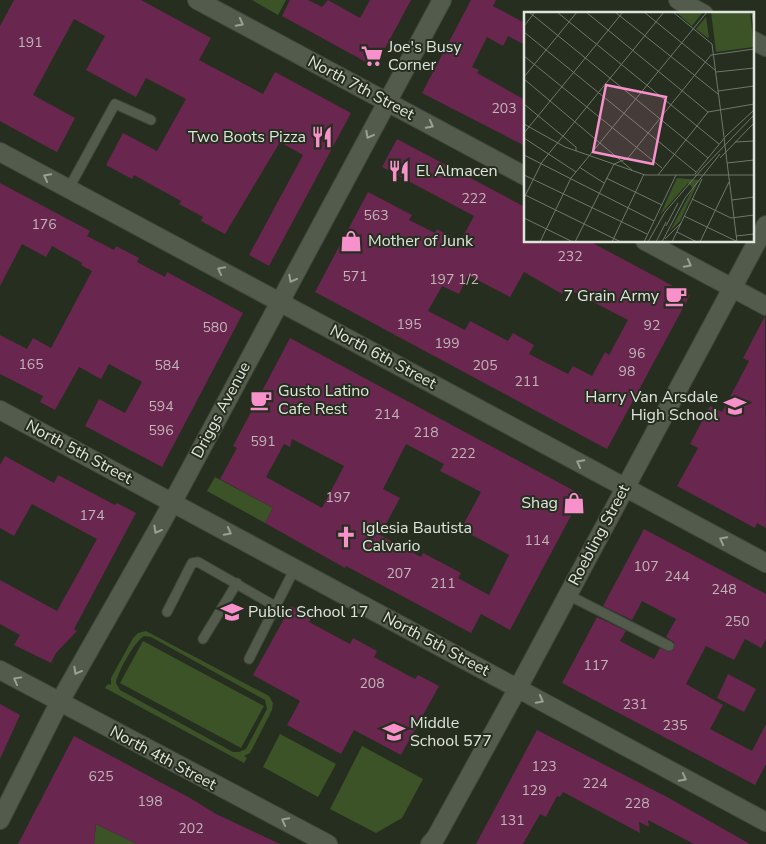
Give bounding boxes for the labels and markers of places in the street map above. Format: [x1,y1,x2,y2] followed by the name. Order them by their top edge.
[387,36,462,76] place label: Joe's Busy Corner
[359,43,385,69] supermarket icon: Joe's Busy Corner
[309,124,335,150] restaurant icon: Two Boots Pizza
[188,126,306,148] place label: Two Boots Pizza
[386,158,412,184] restaurant icon: El Almacen
[416,160,498,182] place label: El Almacen
[338,228,364,254] shop icon: Mother of Junk
[368,230,474,252] place label: Mother of Junk
[663,283,689,309] cafe icon: 7 Grain Army
[563,285,660,307] place label: 7 Grain Army
[278,380,369,420] place label: Gusto Latino Cafe Rest
[585,386,718,426] place label: Harry Van Arsdale High School
[248,387,274,413] cafe icon: Gusto Latino Cafe Rest
[722,393,748,419] school or university icon: Harry Van Arsdale High School
[561,490,587,516] shop icon: Shag
[521,492,558,514] place label: Shag
[362,517,472,557] place label: Iglesia Bautista Calvario
[333,524,359,550] church icon: Iglesia Bautista Calvario
[219,599,245,625] school or university icon: Public School 17
[248,601,368,623] place label: Public School 17
[410,712,492,752] place label: Middle School 577
[381,719,407,745] school or university icon: Middle School 577

